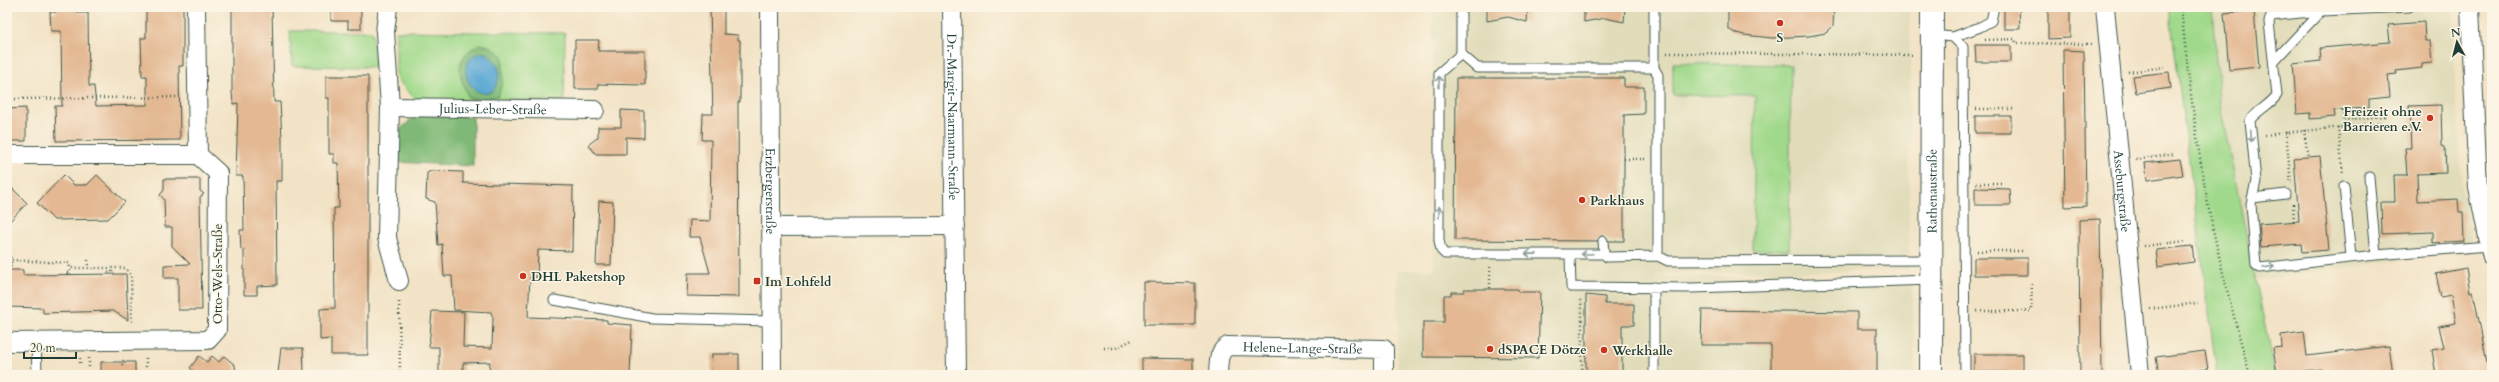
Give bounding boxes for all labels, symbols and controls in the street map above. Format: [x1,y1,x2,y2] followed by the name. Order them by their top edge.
[1775,18,1785,28] marker: S
[2437,22,2477,62] north arrow
[2450,24,2462,41] text: N
[1777,29,1784,47] place label: S
[942,33,962,201] street label: Dr.-Margit-Naarmann-Straße
[1435,76,1443,89] one-way arrow
[437,100,547,119] street label: Julius-Leber-Straße
[2343,103,2422,136] place label: Freizeit ohne Barrieren e.V.
[2425,113,2435,123] marker: Freizeit ohne Barrieren e.V.
[2247,129,2254,142] one-way arrow
[761,148,779,234] street label: Erzbergerstraße
[1923,149,1942,233] street label: Rathenaustraße
[2109,149,2134,233] street label: Asseburgstraße
[1590,192,1645,210] place label: Parkhaus
[1577,195,1587,205] marker: Parkhaus
[1435,206,1443,219] one-way arrow
[209,224,227,324] street label: Otto-Wels-Straße
[1525,250,1538,258] one-way arrow
[1581,250,1594,258] one-way arrow
[2262,263,2275,271] one-way arrow
[531,268,625,286] place label: DHL Paketshop
[518,271,528,281] marker: DHL Paketshop
[765,273,832,291] place label: Im Lohfeld
[752,276,762,286] marker: Im Lohfeld
[24,334,76,360] scale bar
[1243,338,1363,359] street label: Helene-Lange-Straße
[30,340,57,356] text: 20 m
[1498,341,1587,359] place label: dSPACE Dötze
[1611,342,1673,360] place label: Werkhalle
[1485,344,1495,354] marker: dSPACE Dötze
[1599,345,1609,355] marker: Werkhalle

